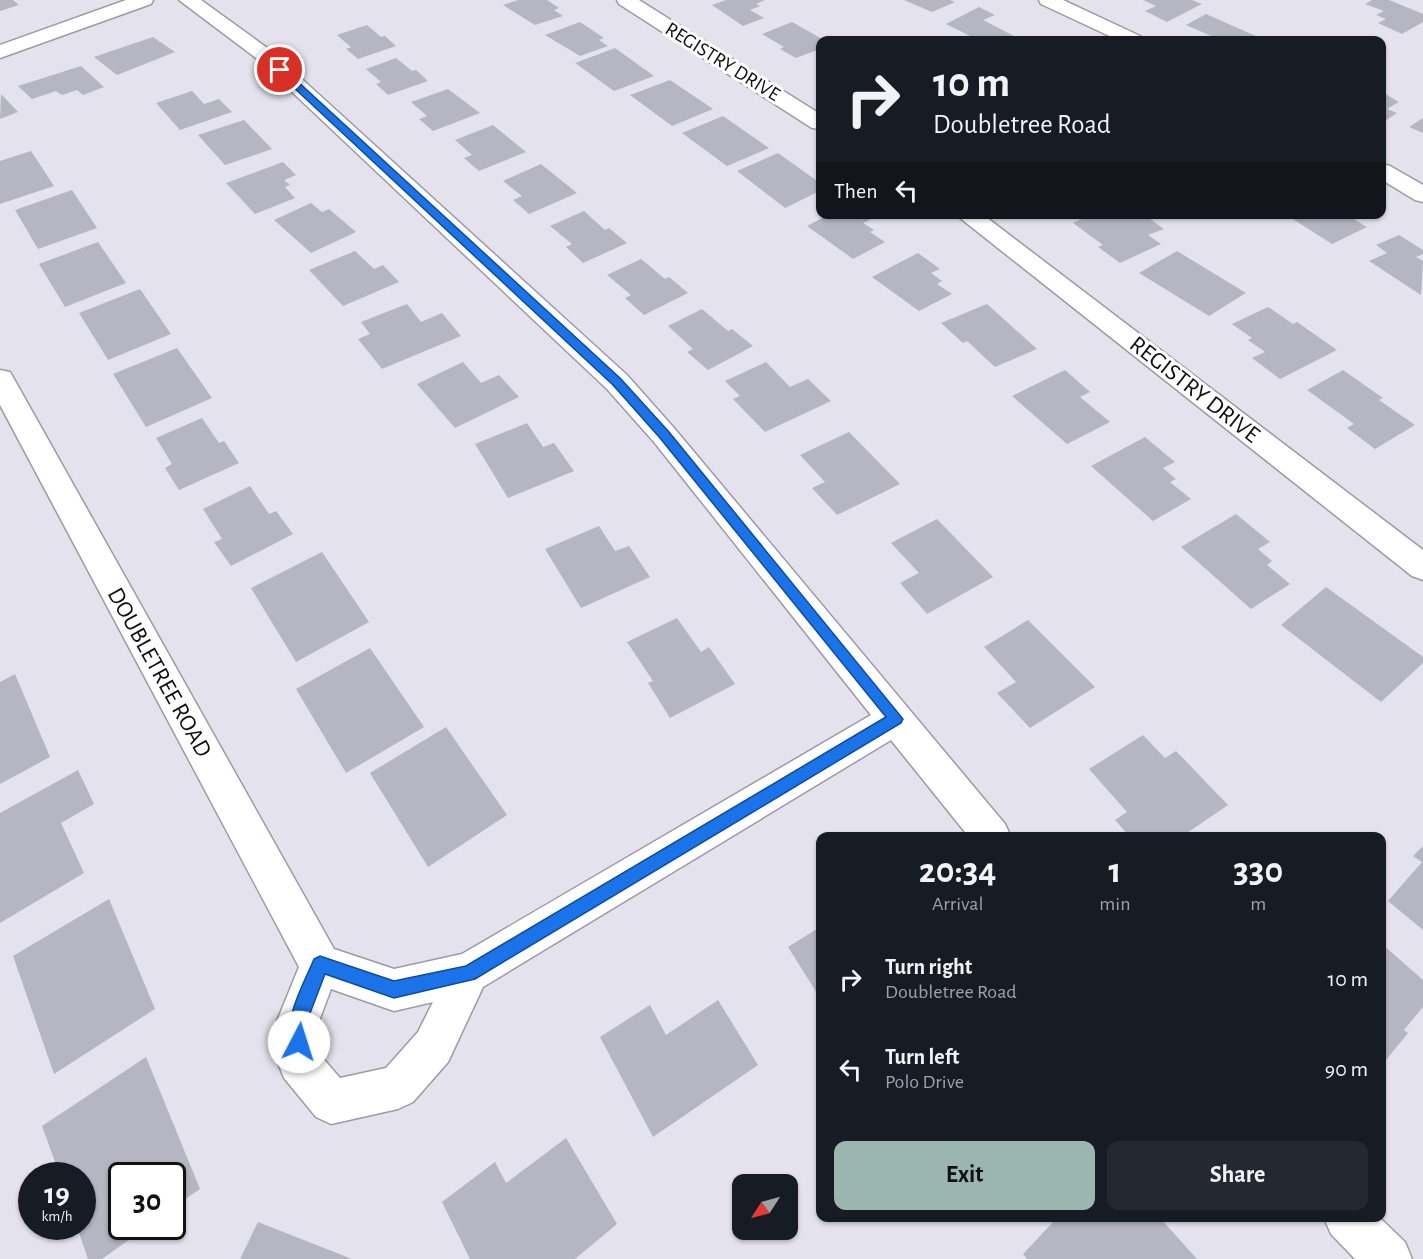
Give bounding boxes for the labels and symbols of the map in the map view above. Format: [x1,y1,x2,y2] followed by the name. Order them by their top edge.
[662,19,784,105] street label: REGISTRY DRIVE
[254,44,305,95] pin
[1125,332,1264,448] street label: REGISTRY DRIVE
[103,584,216,761] street label: DOUBLETREE ROAD
[267,1010,331,1074] position arrow
[108,1162,186,1240] speed limit sign: 30
[732,1174,798,1240] north arrow

